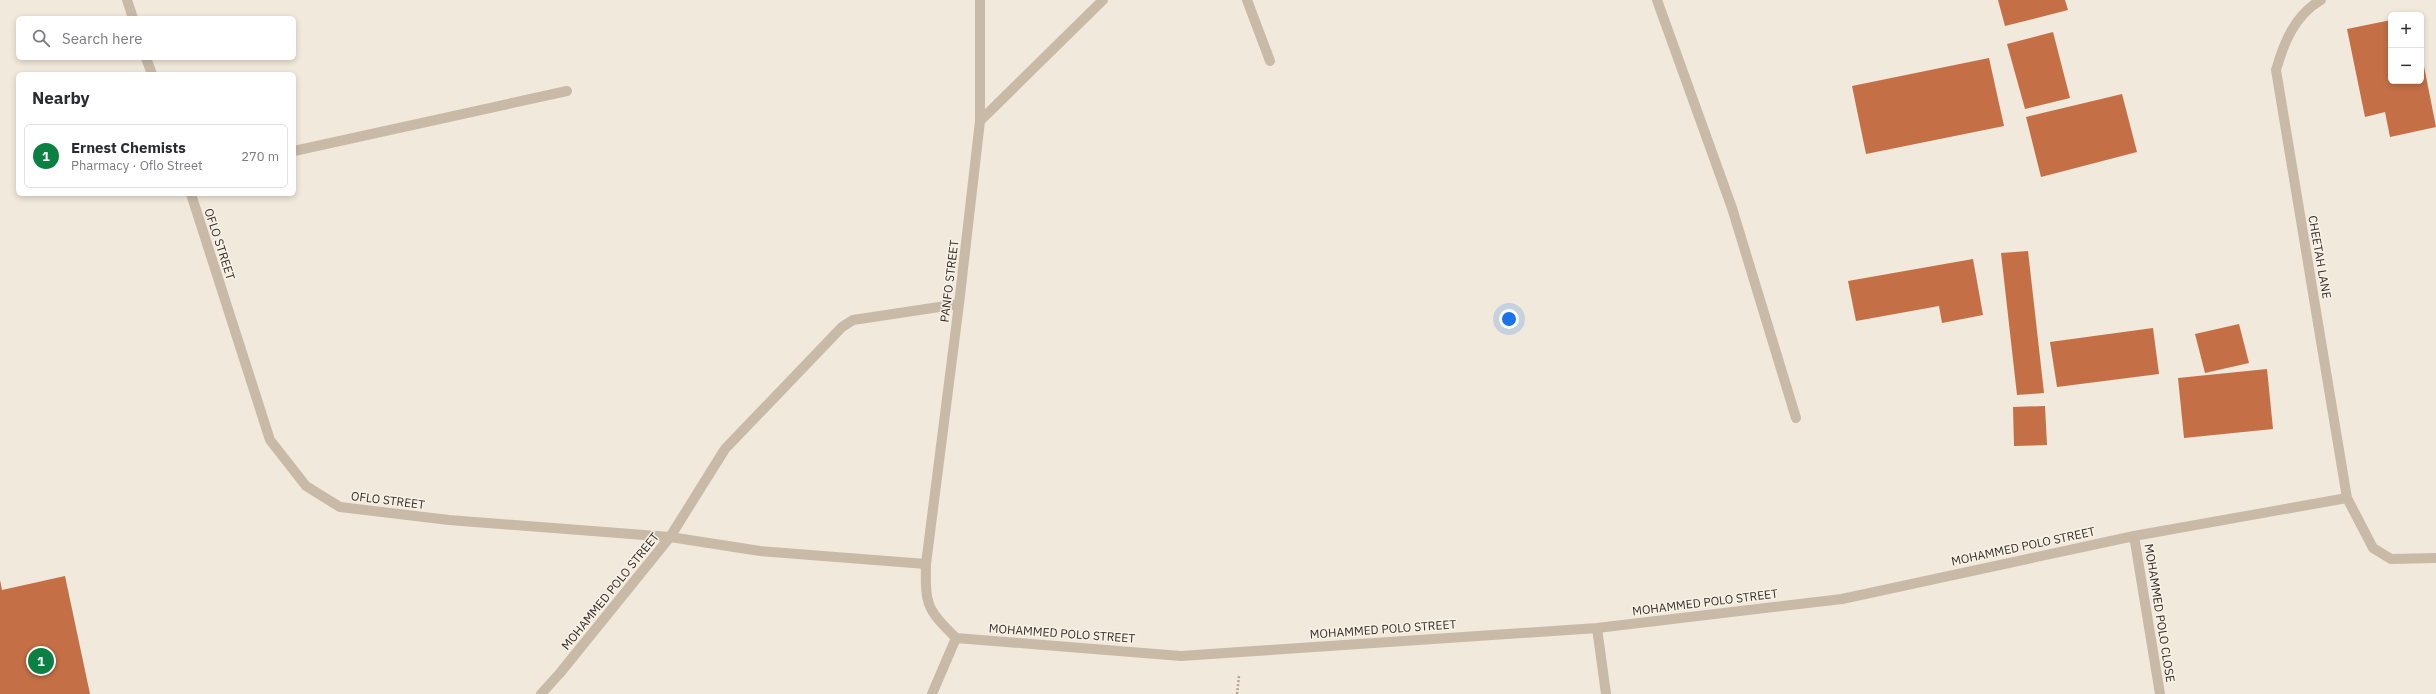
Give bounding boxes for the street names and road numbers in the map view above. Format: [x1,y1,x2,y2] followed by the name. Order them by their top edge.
[201,206,239,282] street label: OFLO STREET
[2305,214,2335,300] street label: CHEETAH LANE
[937,239,962,323] street label: PANFO STREET
[350,488,426,512] street label: OFLO STREET
[1950,523,2096,569] street label: MOHAMMED POLO STREET
[558,529,662,653] street label: MOHAMMED POLO STREET
[2142,543,2178,683] street label: MOHAMMED POLO CLOSE
[1631,586,1779,618] street label: MOHAMMED POLO STREET
[1309,616,1457,642] street label: MOHAMMED POLO STREET
[988,620,1136,646] street label: MOHAMMED POLO STREET

